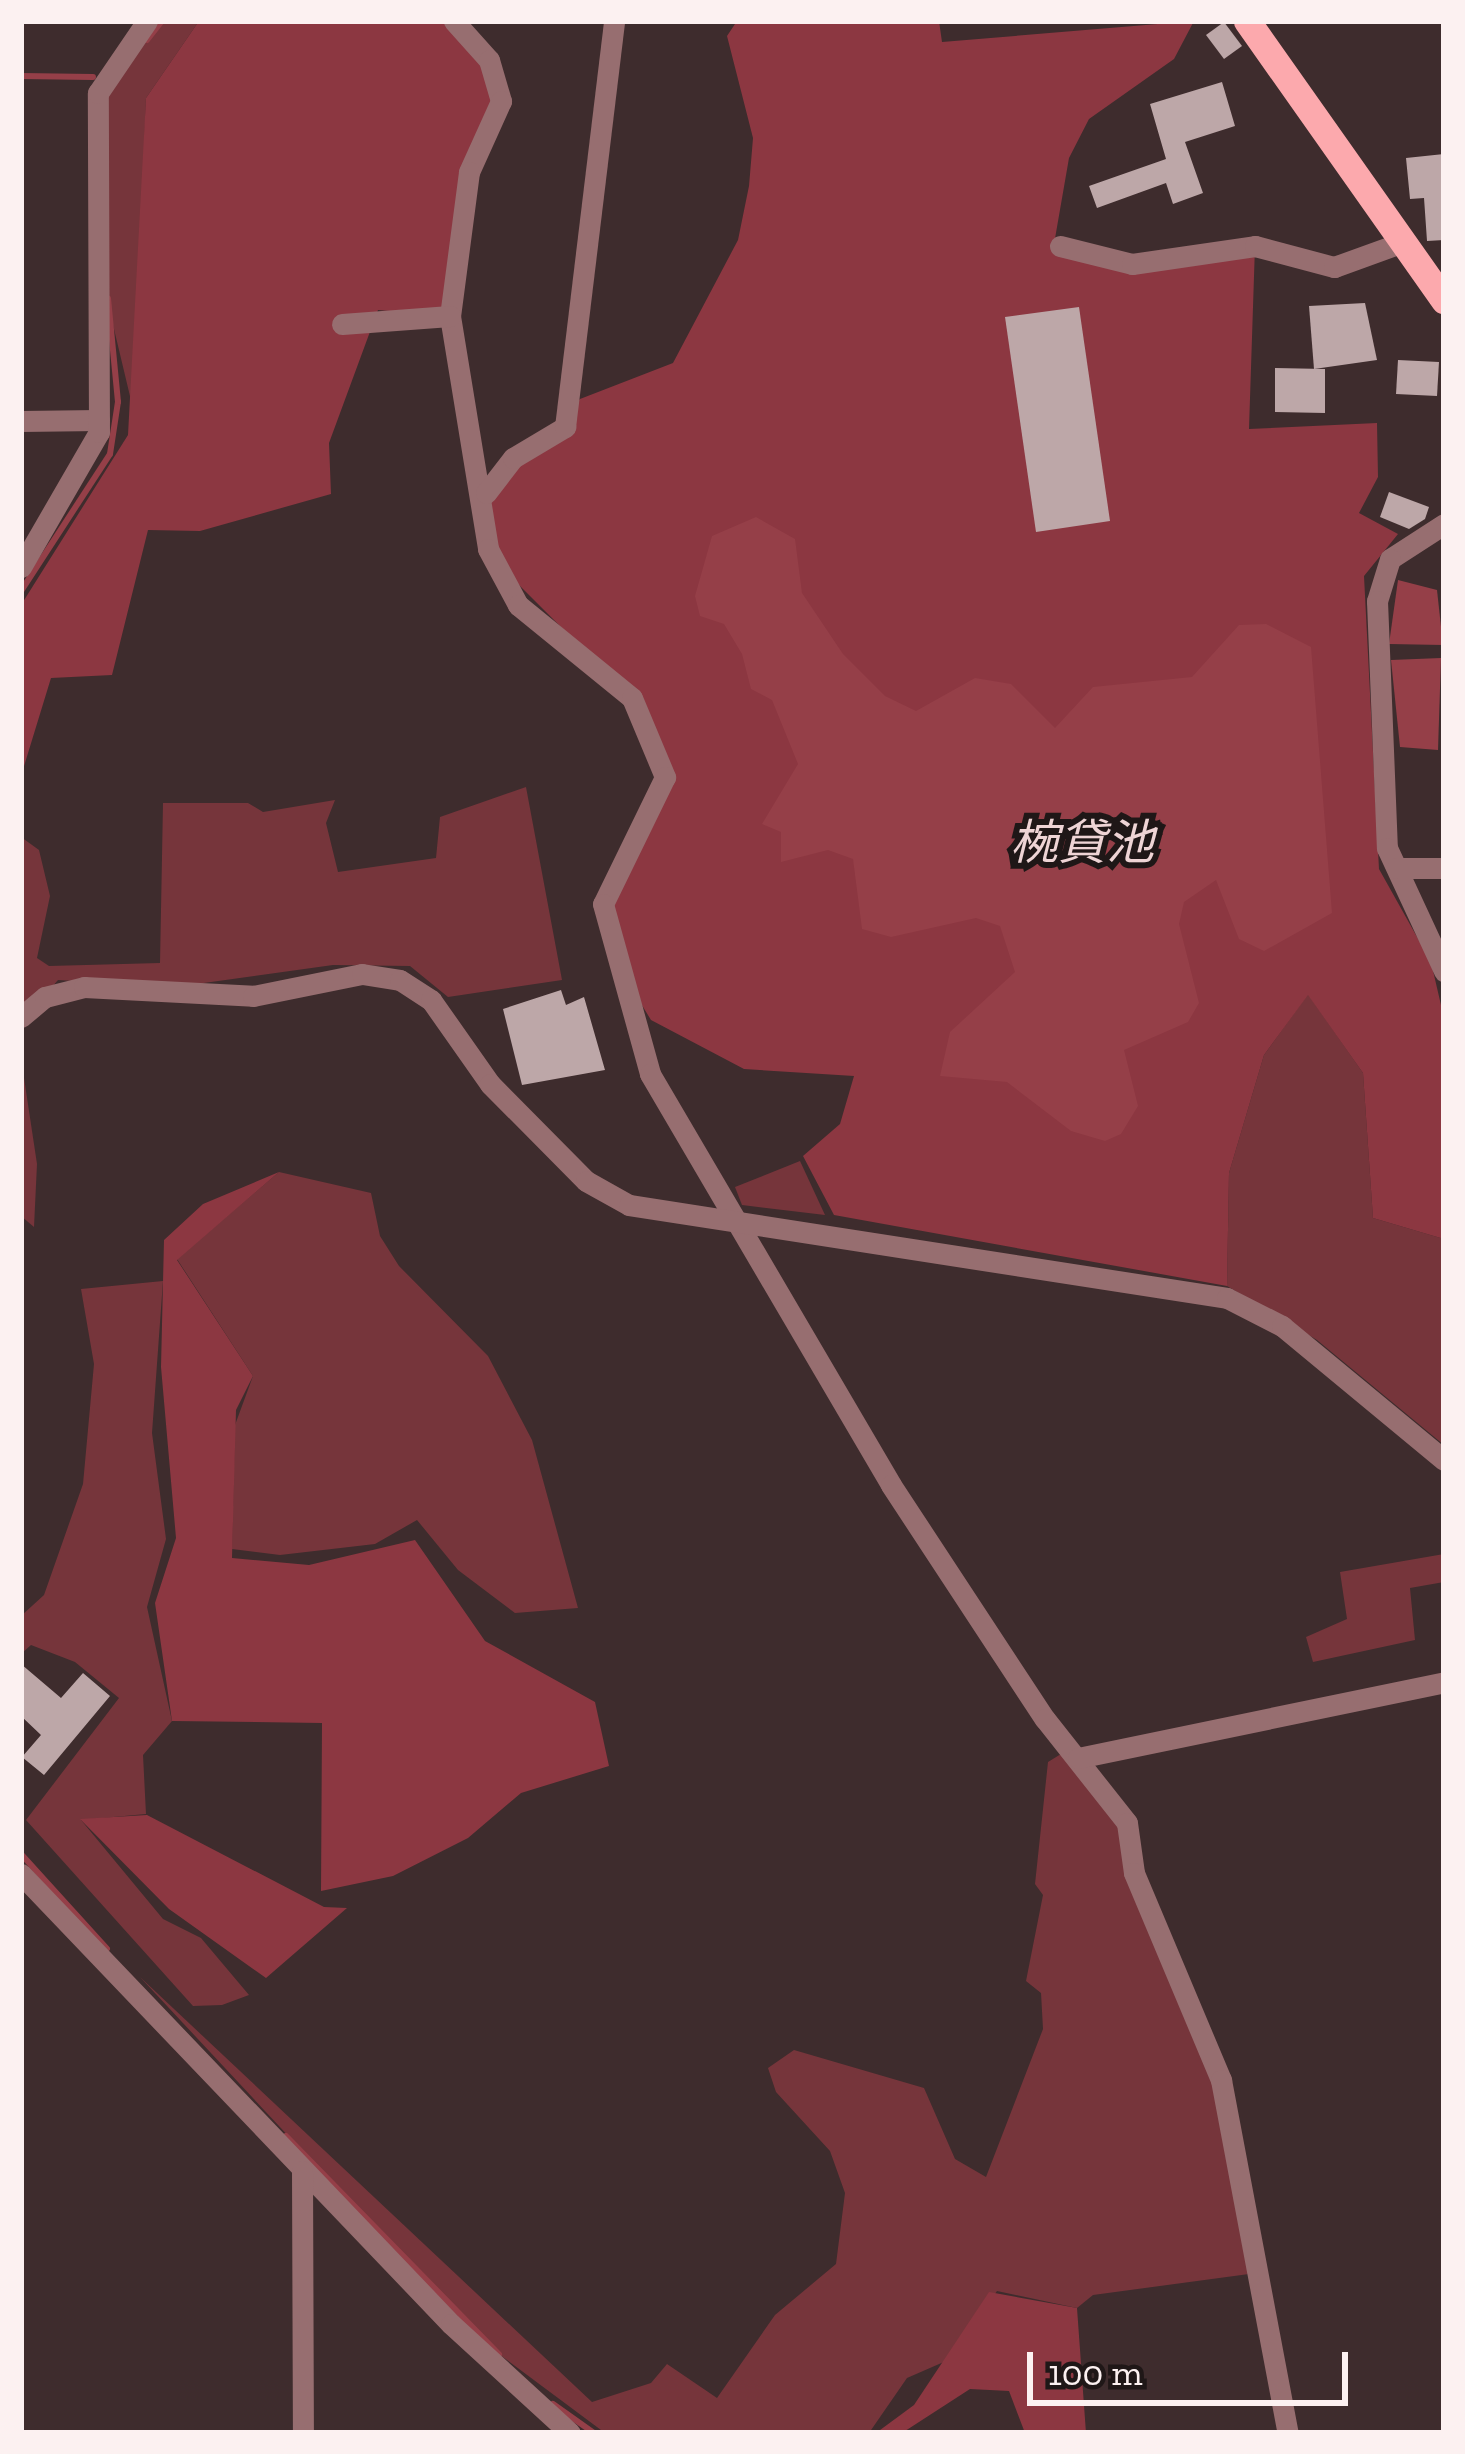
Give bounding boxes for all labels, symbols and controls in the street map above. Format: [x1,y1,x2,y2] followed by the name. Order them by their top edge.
[1010,814,1154,872] water label: 椀貸池
[1033,2328,1354,2402] scale bar
[1048,2351,1143,2394] text: 100 m

